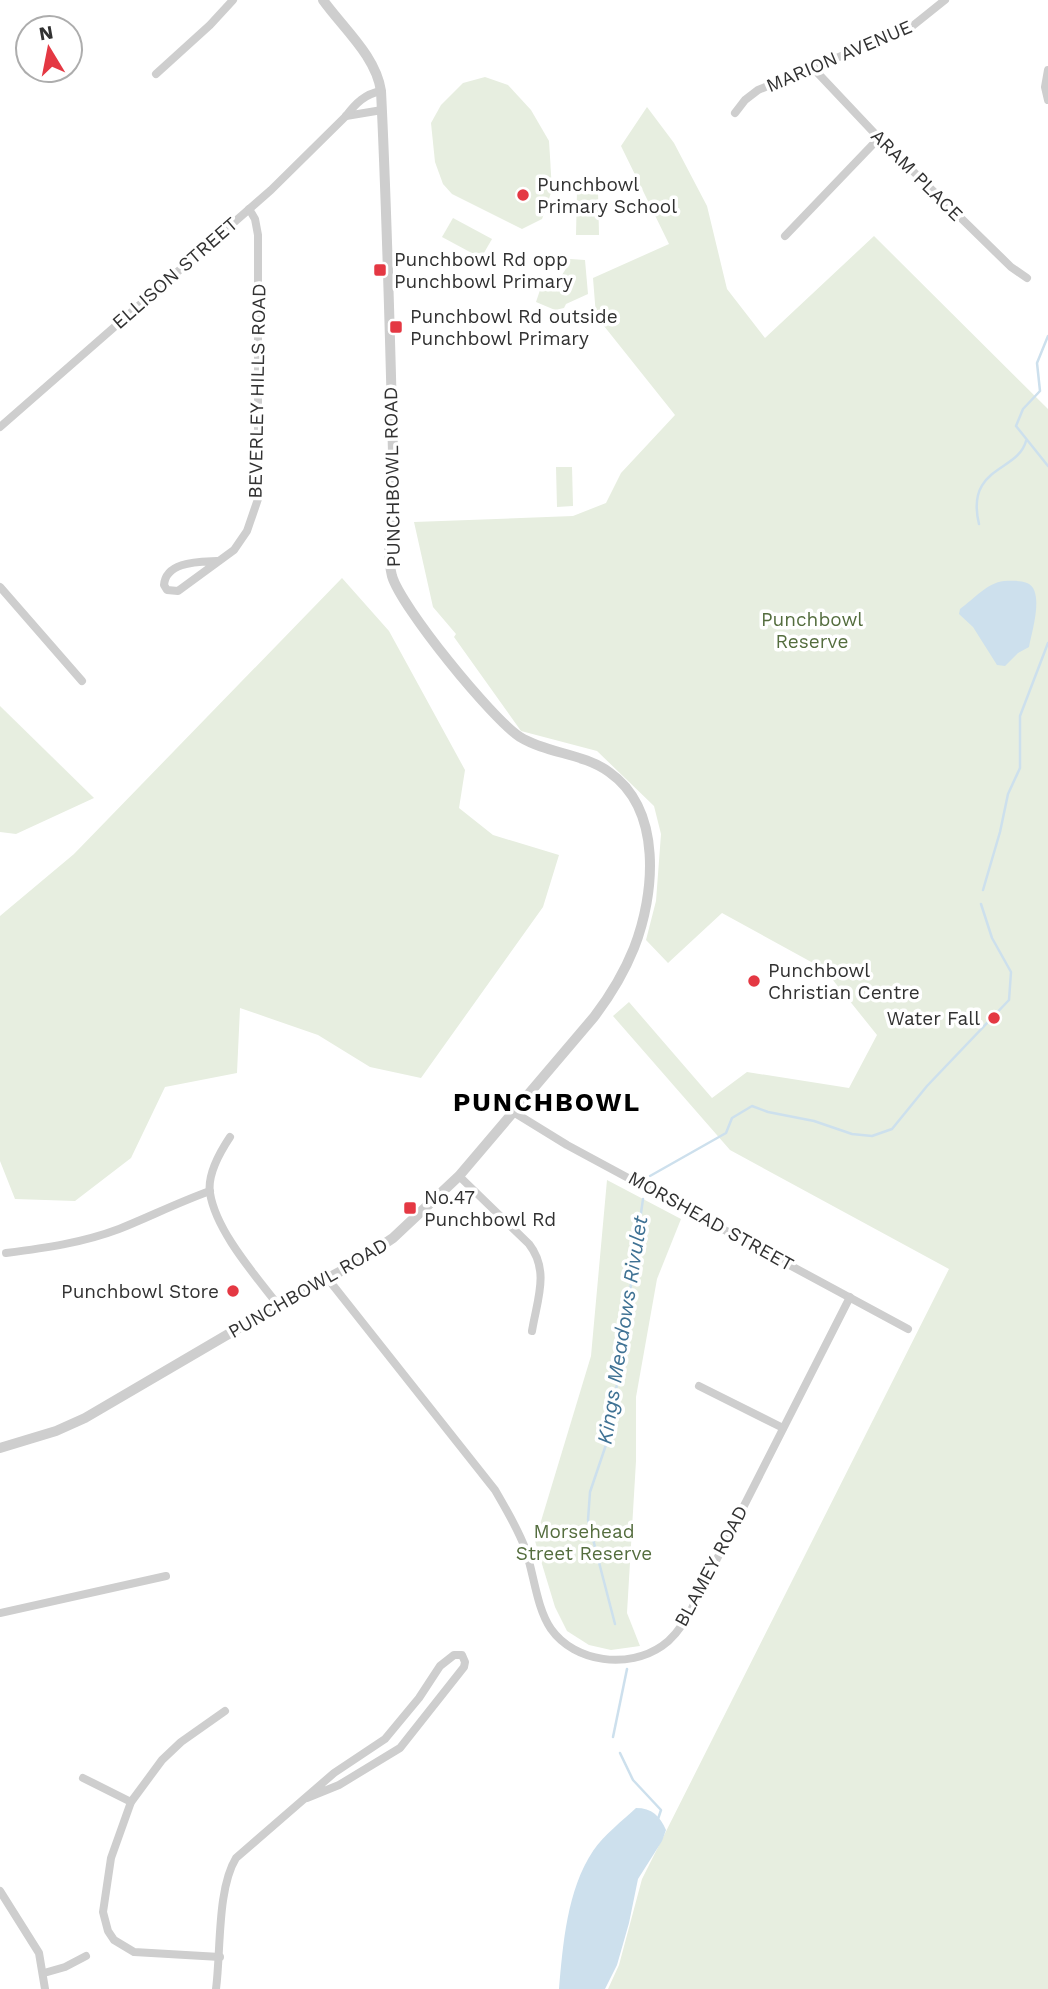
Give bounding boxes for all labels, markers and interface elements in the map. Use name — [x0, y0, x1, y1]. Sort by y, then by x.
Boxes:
north arrow — [14, 14, 84, 84]
street label: MARION AVENUE — [763, 15, 915, 97]
text: N — [37, 20, 55, 45]
street label: ARAM PLACE — [866, 124, 968, 226]
place label: Punchbowl Primary School — [537, 173, 677, 218]
marker: Punchbowl Primary School — [515, 187, 531, 203]
street label: ELLISON STREET — [108, 212, 242, 334]
place label: Punchbowl Rd opp Punchbowl Primary — [394, 248, 573, 293]
marker: Punchbowl Rd opp Punchbowl Primary — [372, 262, 388, 278]
street label: BEVERLEY HILLS ROAD — [244, 283, 270, 499]
place label: Punchbowl Rd outside Punchbowl Primary — [410, 305, 618, 350]
marker: Punchbowl Rd outside Punchbowl Primary — [388, 319, 404, 335]
street label: PUNCHBOWL ROAD — [379, 387, 405, 567]
park label: Punchbowl Reserve — [761, 608, 863, 653]
place label: Punchbowl Christian Centre — [768, 959, 920, 1004]
marker: Punchbowl Christian Centre — [746, 973, 762, 989]
place label: Water Fall — [886, 1007, 980, 1030]
marker: Water Fall — [986, 1010, 1002, 1026]
district label: PUNCHBOWL — [453, 1087, 641, 1117]
street label: MORSHEAD STREET — [624, 1166, 798, 1276]
place label: No.47 Punchbowl Rd — [424, 1186, 556, 1231]
marker: No.47 Punchbowl Rd — [402, 1200, 418, 1216]
water label: Kings Meadows Rivulet — [592, 1213, 653, 1446]
street label: PUNCHBOWL ROAD — [224, 1233, 392, 1343]
place label: Punchbowl Store — [61, 1280, 219, 1303]
marker: Punchbowl Store — [225, 1283, 241, 1299]
street label: BLAMEY ROAD — [669, 1502, 753, 1630]
park label: Morsehead Street Reserve — [516, 1520, 652, 1565]

